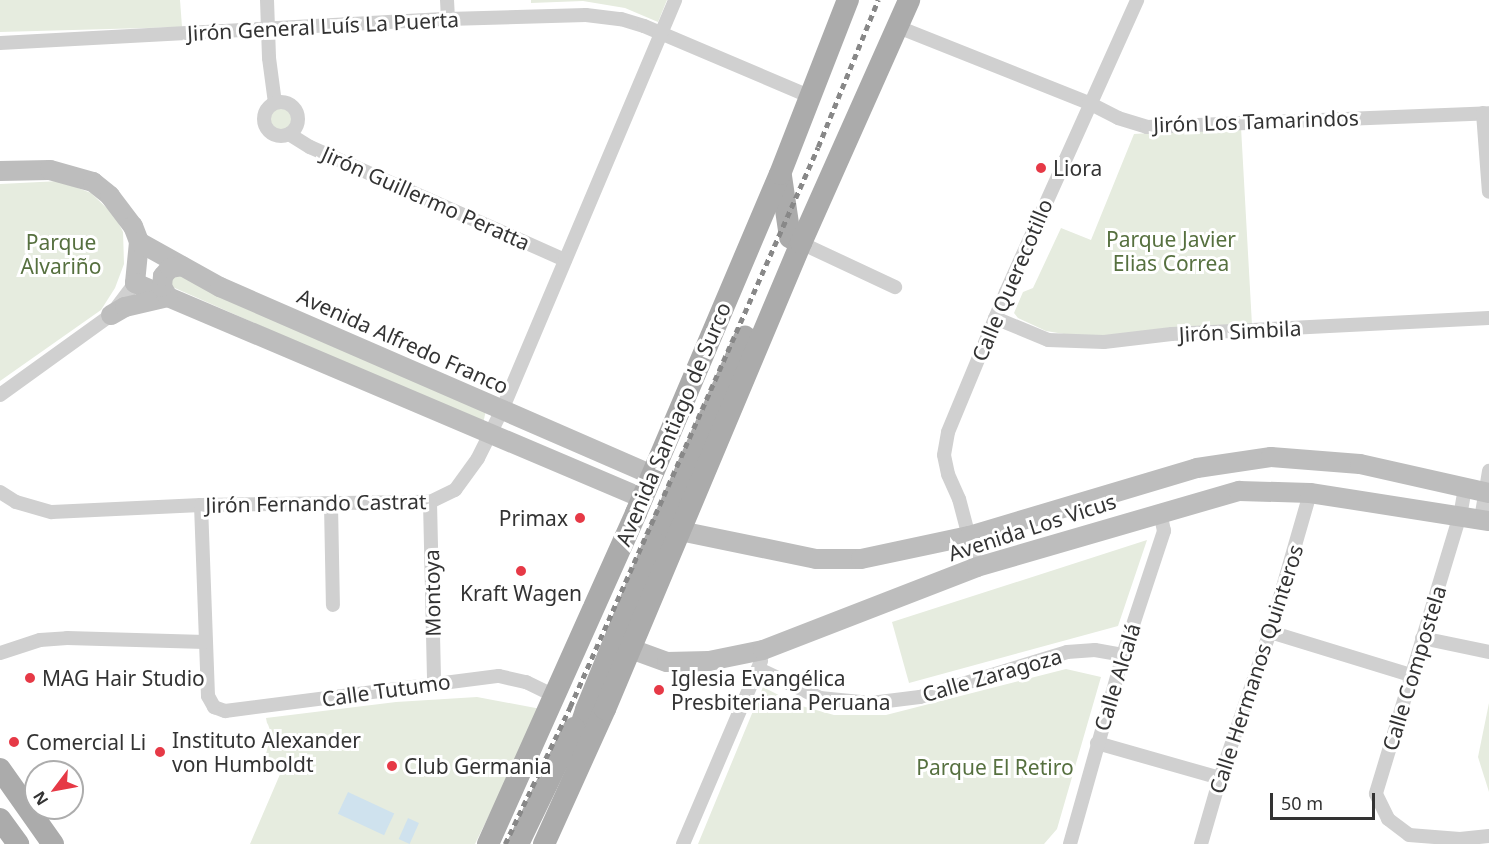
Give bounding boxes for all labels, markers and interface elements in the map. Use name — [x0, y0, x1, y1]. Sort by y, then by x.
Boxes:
street label: Jirón General Luís La Puerta — [186, 6, 460, 46]
street label: Jirón Los Tamarindos — [1153, 105, 1359, 137]
street label: Jirón Guillermo Peratta — [318, 141, 534, 255]
place label: Liora — [1053, 155, 1102, 181]
marker: Liora — [1034, 161, 1048, 175]
street label: Calle Querecotillo — [966, 195, 1058, 365]
park label: Parque Javier Elias Correa — [1106, 226, 1236, 276]
park label: Parque Alvariño — [20, 229, 102, 279]
street label: Avenida Alfredo Franco — [294, 283, 512, 399]
street label: Avenida Santiago de Surco — [610, 298, 736, 550]
street label: Jirón Simbila — [1178, 315, 1302, 347]
street label: Jirón Fernando Castrat — [205, 488, 427, 518]
street label: Avenida Los Vicus — [945, 488, 1119, 566]
place label: Primax — [499, 505, 568, 531]
marker: Primax — [573, 511, 587, 525]
street label: Calle Hermanos Quinteros — [1204, 541, 1308, 797]
street label: Montoya — [419, 549, 445, 637]
marker: Kraft Wagen — [514, 564, 528, 578]
place label: Kraft Wagen — [460, 580, 582, 606]
street label: Calle Compostela — [1377, 583, 1451, 753]
street label: Calle Alcalá — [1089, 620, 1145, 734]
street label: Calle Zaragoza — [919, 643, 1065, 707]
place label: MAG Hair Studio — [42, 665, 205, 691]
place label: Iglesia Evangélica Presbiteriana Peruana — [671, 665, 890, 715]
street label: Calle Tutumo — [320, 668, 452, 712]
marker: MAG Hair Studio — [23, 671, 37, 685]
marker: Iglesia Evangélica Presbiteriana Peruana — [652, 683, 666, 697]
place label: Instituto Alexander von Humboldt — [172, 727, 361, 777]
place label: Comercial Li — [26, 729, 146, 755]
marker: Comercial Li — [7, 735, 21, 749]
marker: Instituto Alexander von Humboldt — [153, 745, 167, 759]
place label: Club Germania — [404, 753, 551, 779]
park label: Parque El Retiro — [916, 754, 1074, 780]
marker: Club Germania — [385, 759, 399, 773]
north arrow — [24, 760, 84, 820]
scale bar — [1273, 781, 1378, 819]
text: N — [28, 787, 53, 810]
text: 50 m — [1281, 791, 1323, 815]

